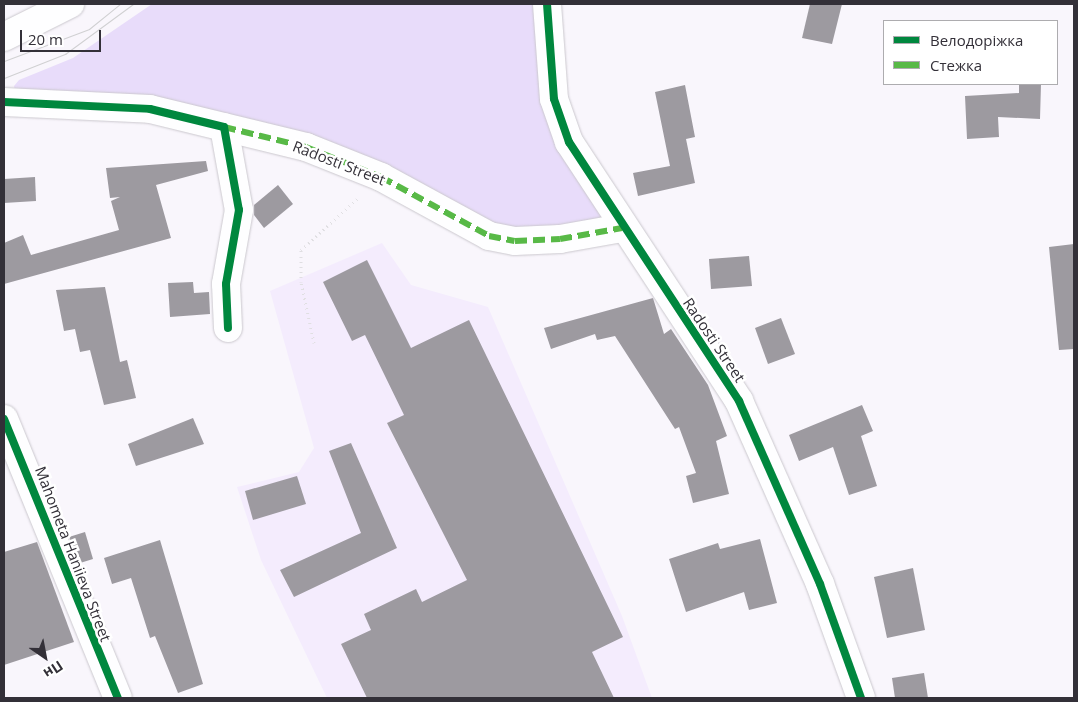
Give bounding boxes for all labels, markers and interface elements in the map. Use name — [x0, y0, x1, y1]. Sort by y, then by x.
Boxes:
scale bar — [22, 20, 104, 52]
legend — [883, 20, 1058, 85]
text: 20 m — [28, 29, 63, 49]
text: Велодоріжка — [930, 30, 1023, 50]
text: Стежка — [930, 55, 982, 75]
street label: Radosti Street — [290, 137, 388, 189]
street label: Radosti Street — [679, 294, 749, 386]
street label: Mahometa Haniieva Street — [31, 464, 115, 644]
north arrow — [20, 632, 70, 682]
text: Пн — [40, 657, 67, 683]

